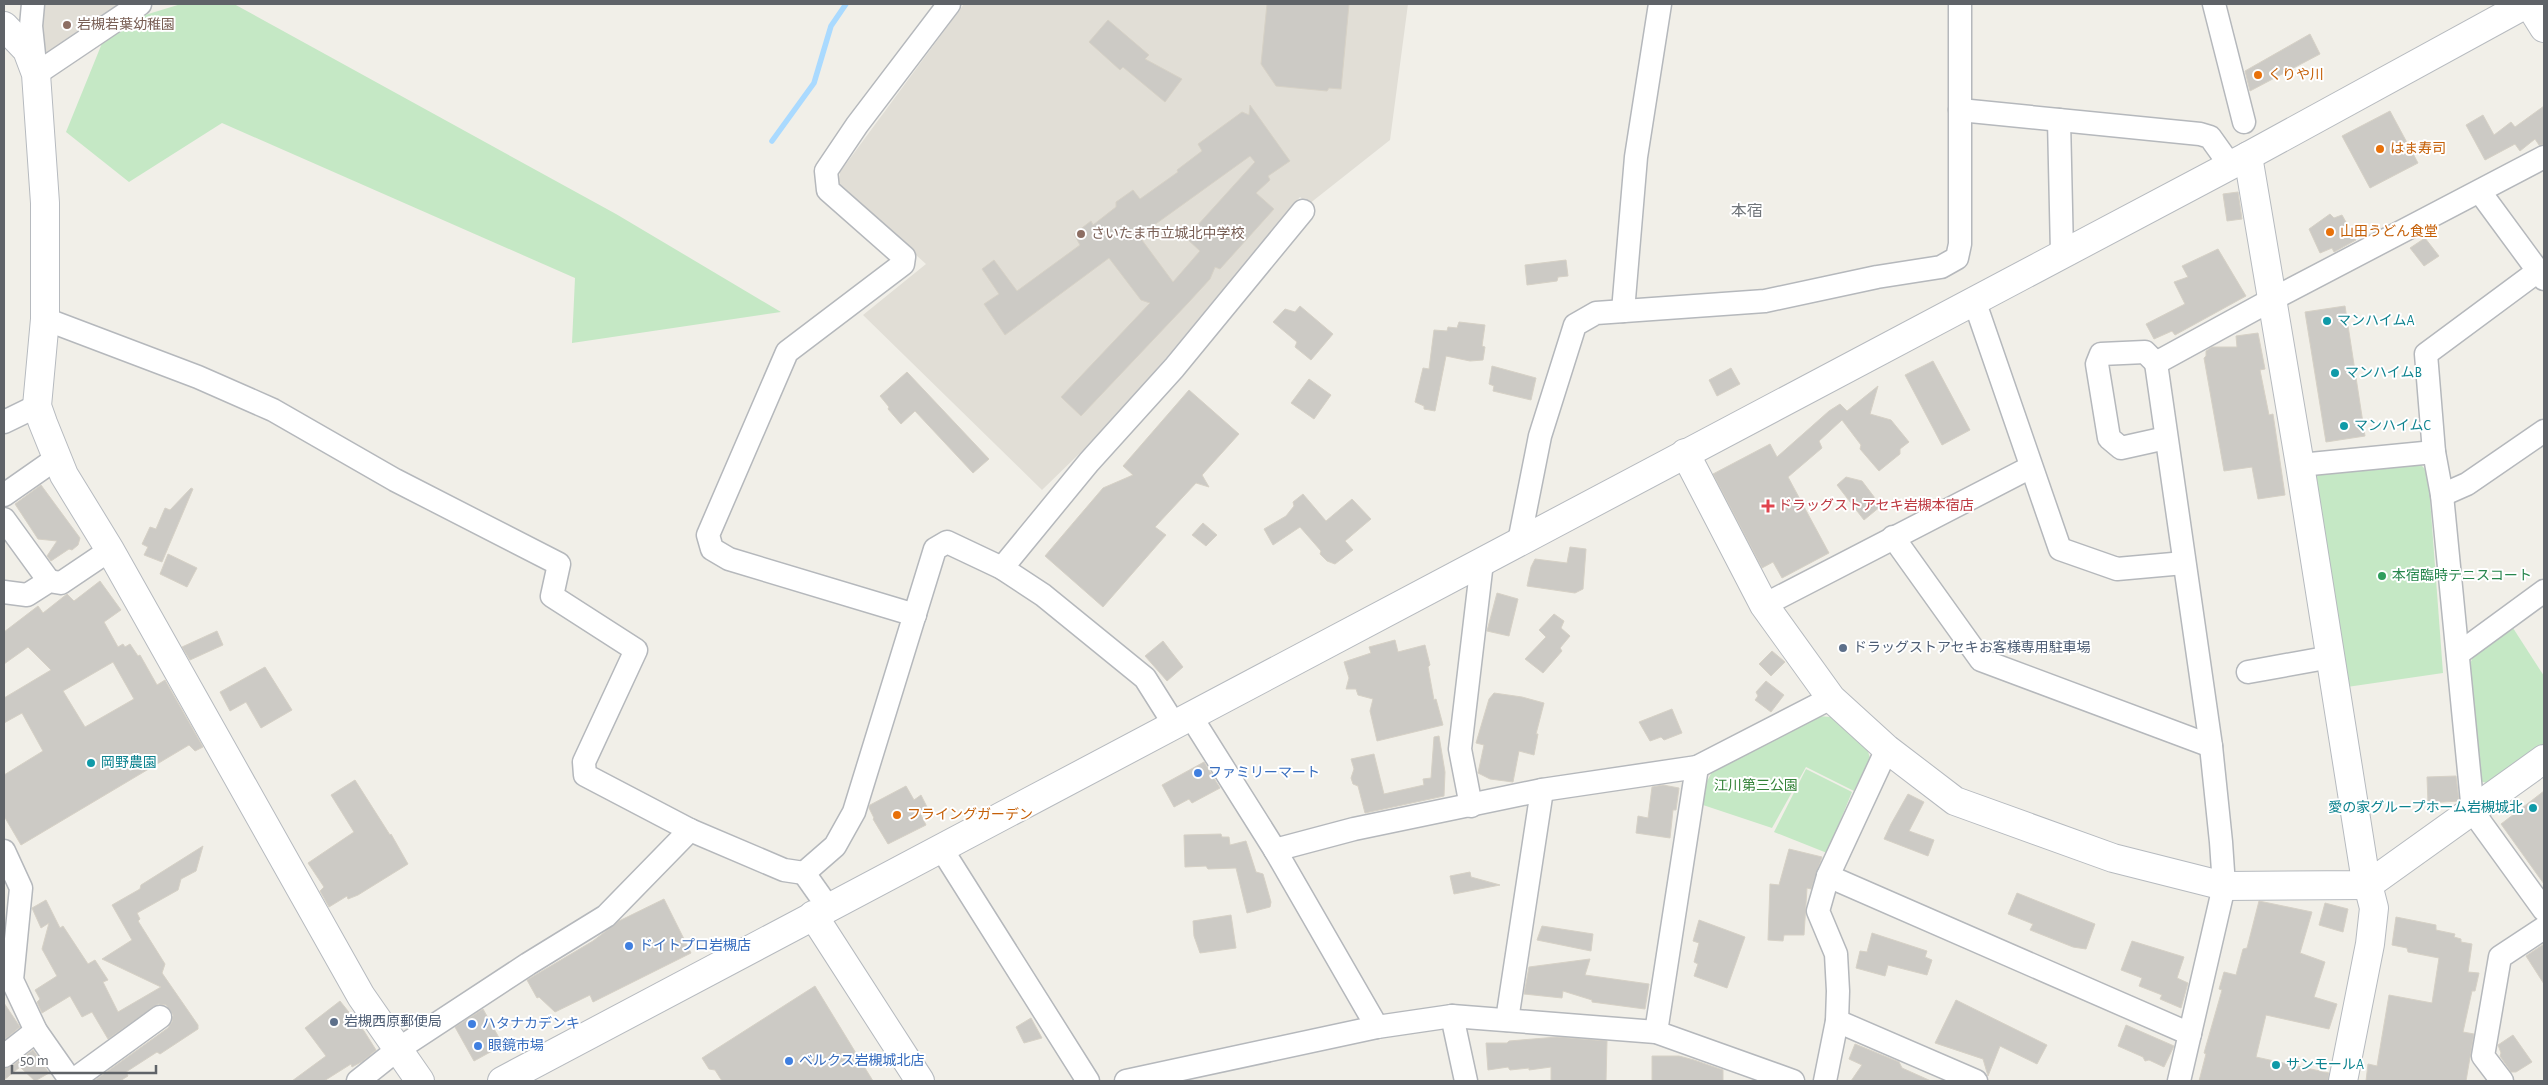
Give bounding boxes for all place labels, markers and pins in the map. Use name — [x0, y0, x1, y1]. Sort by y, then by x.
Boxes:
place label: 岩槻若葉幼稚園 — [77, 17, 175, 32]
marker: 岩槻若葉幼稚園 — [61, 19, 73, 31]
place label: くりや川 — [2268, 67, 2324, 82]
marker: くりや川 — [2252, 69, 2264, 81]
place label: はま寿司 — [2390, 141, 2446, 156]
marker: はま寿司 — [2374, 143, 2386, 155]
place label: 山田うどん食堂 — [2340, 224, 2438, 239]
place label: さいたま市立城北中学校 — [1091, 225, 1245, 241]
marker: 山田うどん食堂 — [2324, 226, 2336, 238]
marker: さいたま市立城北中学校 — [1075, 228, 1087, 240]
place label: マンハイムA — [2337, 314, 2415, 328]
marker: マンハイムA — [2321, 315, 2333, 327]
place label: マンハイムB — [2345, 366, 2422, 380]
marker: マンハイムB — [2329, 367, 2341, 379]
place label: マンハイムC — [2354, 419, 2431, 433]
marker: マンハイムC — [2338, 420, 2350, 432]
place label: ドラッグストアセキ岩槻本宿店 — [1778, 498, 1974, 513]
marker: ドラッグストアセキ岩槻本宿店 — [1762, 500, 1774, 512]
place label: 本宿臨時テニスコート — [2392, 568, 2532, 583]
marker: 本宿臨時テニスコート — [2376, 570, 2388, 582]
place label: ドラッグストアセキお客様専用駐車場 — [1853, 640, 2091, 655]
marker: ドラッグストアセキお客様専用駐車場 — [1837, 642, 1849, 654]
place label: 岡野農園 — [101, 755, 157, 770]
marker: 岡野農園 — [85, 757, 97, 769]
place label: ファミリーマート — [1208, 766, 1320, 780]
marker: ファミリーマート — [1192, 767, 1204, 779]
place label: 愛の家グループホーム岩槻城北 — [2328, 799, 2523, 815]
marker: 愛の家グループホーム岩槻城北 — [2527, 802, 2539, 814]
place label: フライングガーデン — [907, 807, 1033, 822]
marker: フライングガーデン — [891, 809, 903, 821]
place label: ドイトプロ岩槻店 — [639, 938, 751, 953]
marker: ドイトプロ岩槻店 — [623, 940, 635, 952]
place label: 岩槻西原郵便局 — [344, 1014, 442, 1029]
marker: 岩槻西原郵便局 — [328, 1016, 340, 1028]
place label: ハタナカデンキ — [482, 1016, 580, 1031]
marker: ハタナカデンキ — [466, 1018, 478, 1030]
place label: 眼鏡市場 — [488, 1038, 544, 1053]
marker: 眼鏡市場 — [472, 1040, 484, 1052]
place label: ベルクス岩槻城北店 — [799, 1052, 925, 1068]
marker: ベルクス岩槻城北店 — [783, 1055, 795, 1067]
place label: サンモールA — [2286, 1058, 2364, 1072]
marker: サンモールA — [2270, 1059, 2282, 1071]

